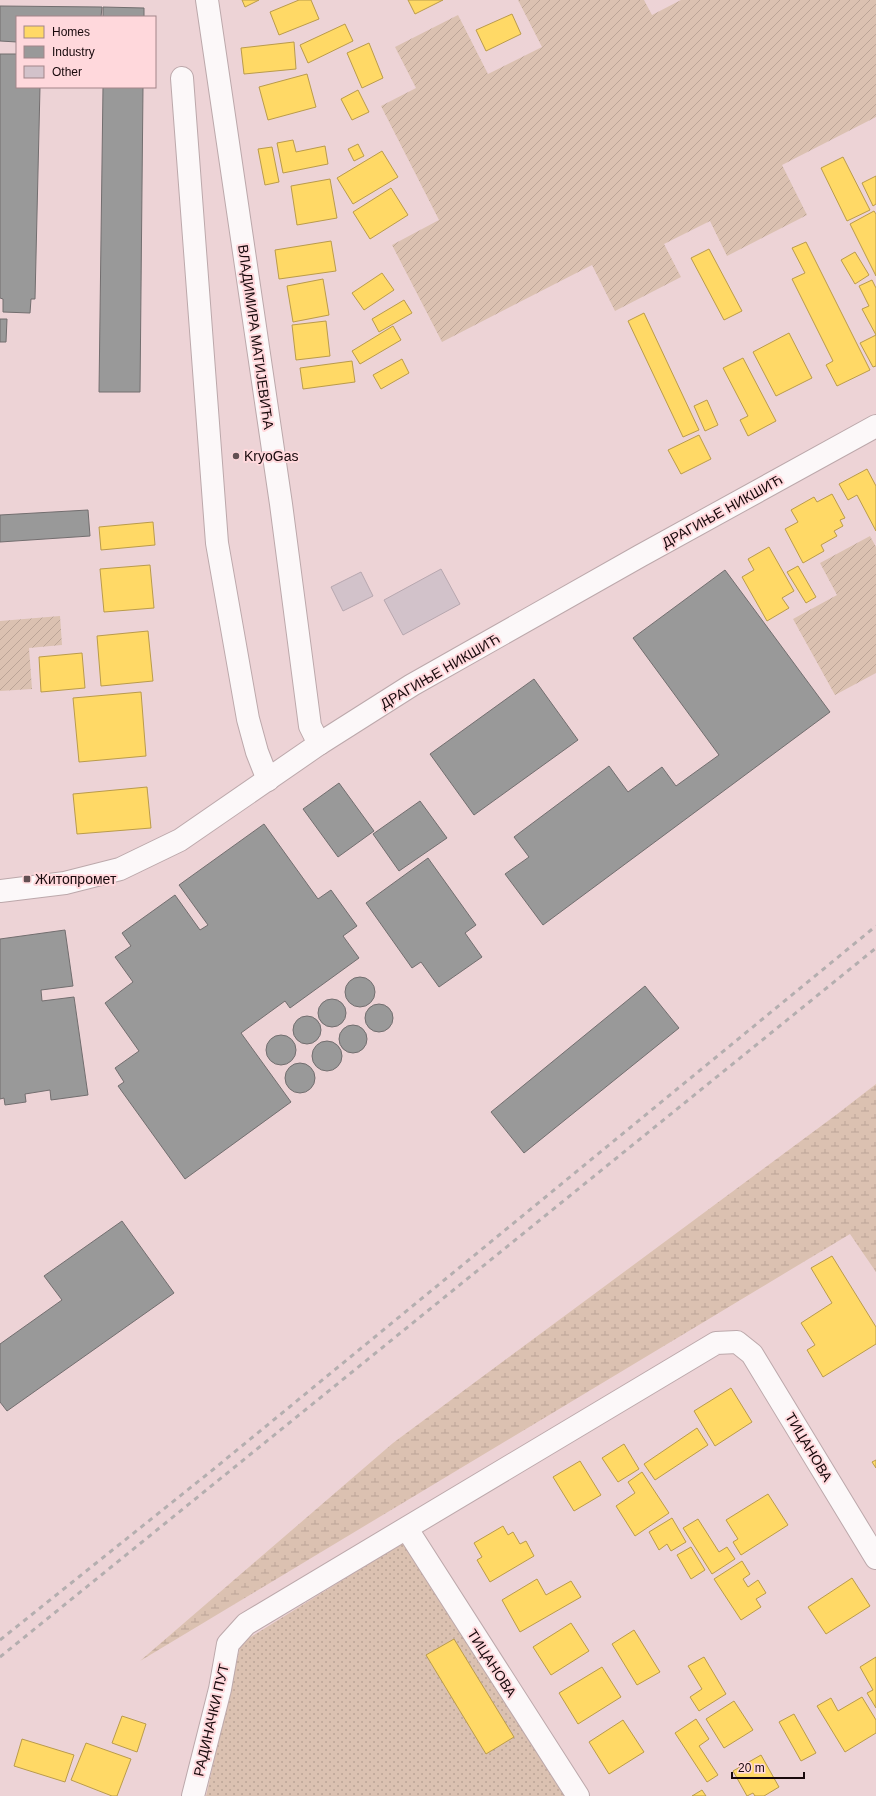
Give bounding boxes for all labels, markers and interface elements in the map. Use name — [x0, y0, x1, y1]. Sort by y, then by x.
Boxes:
legend — [16, 16, 156, 88]
text: Homes — [52, 25, 90, 39]
text: Industry — [52, 45, 95, 59]
text: Other — [52, 65, 82, 79]
street label: ВЛАДИМИРА МАТИЈЕВИЋА — [235, 243, 277, 431]
place label: KryoGas — [244, 448, 298, 464]
marker: KryoGas — [231, 451, 241, 461]
street label: ДРАГИЊЕ НИКШИЋ — [659, 471, 785, 551]
street label: ДРАГИЊЕ НИКШИЋ — [377, 630, 503, 712]
place label: Житопромет — [35, 871, 117, 887]
marker: Житопромет — [22, 874, 32, 884]
street label: ТИЦАНОВА — [782, 1410, 836, 1485]
street label: ТИЦАНОВА — [464, 1626, 520, 1700]
street label: РАДИНАЧКИ ПУТ — [190, 1662, 232, 1778]
scale bar — [732, 1754, 804, 1780]
text: 20 m — [738, 1761, 765, 1775]

